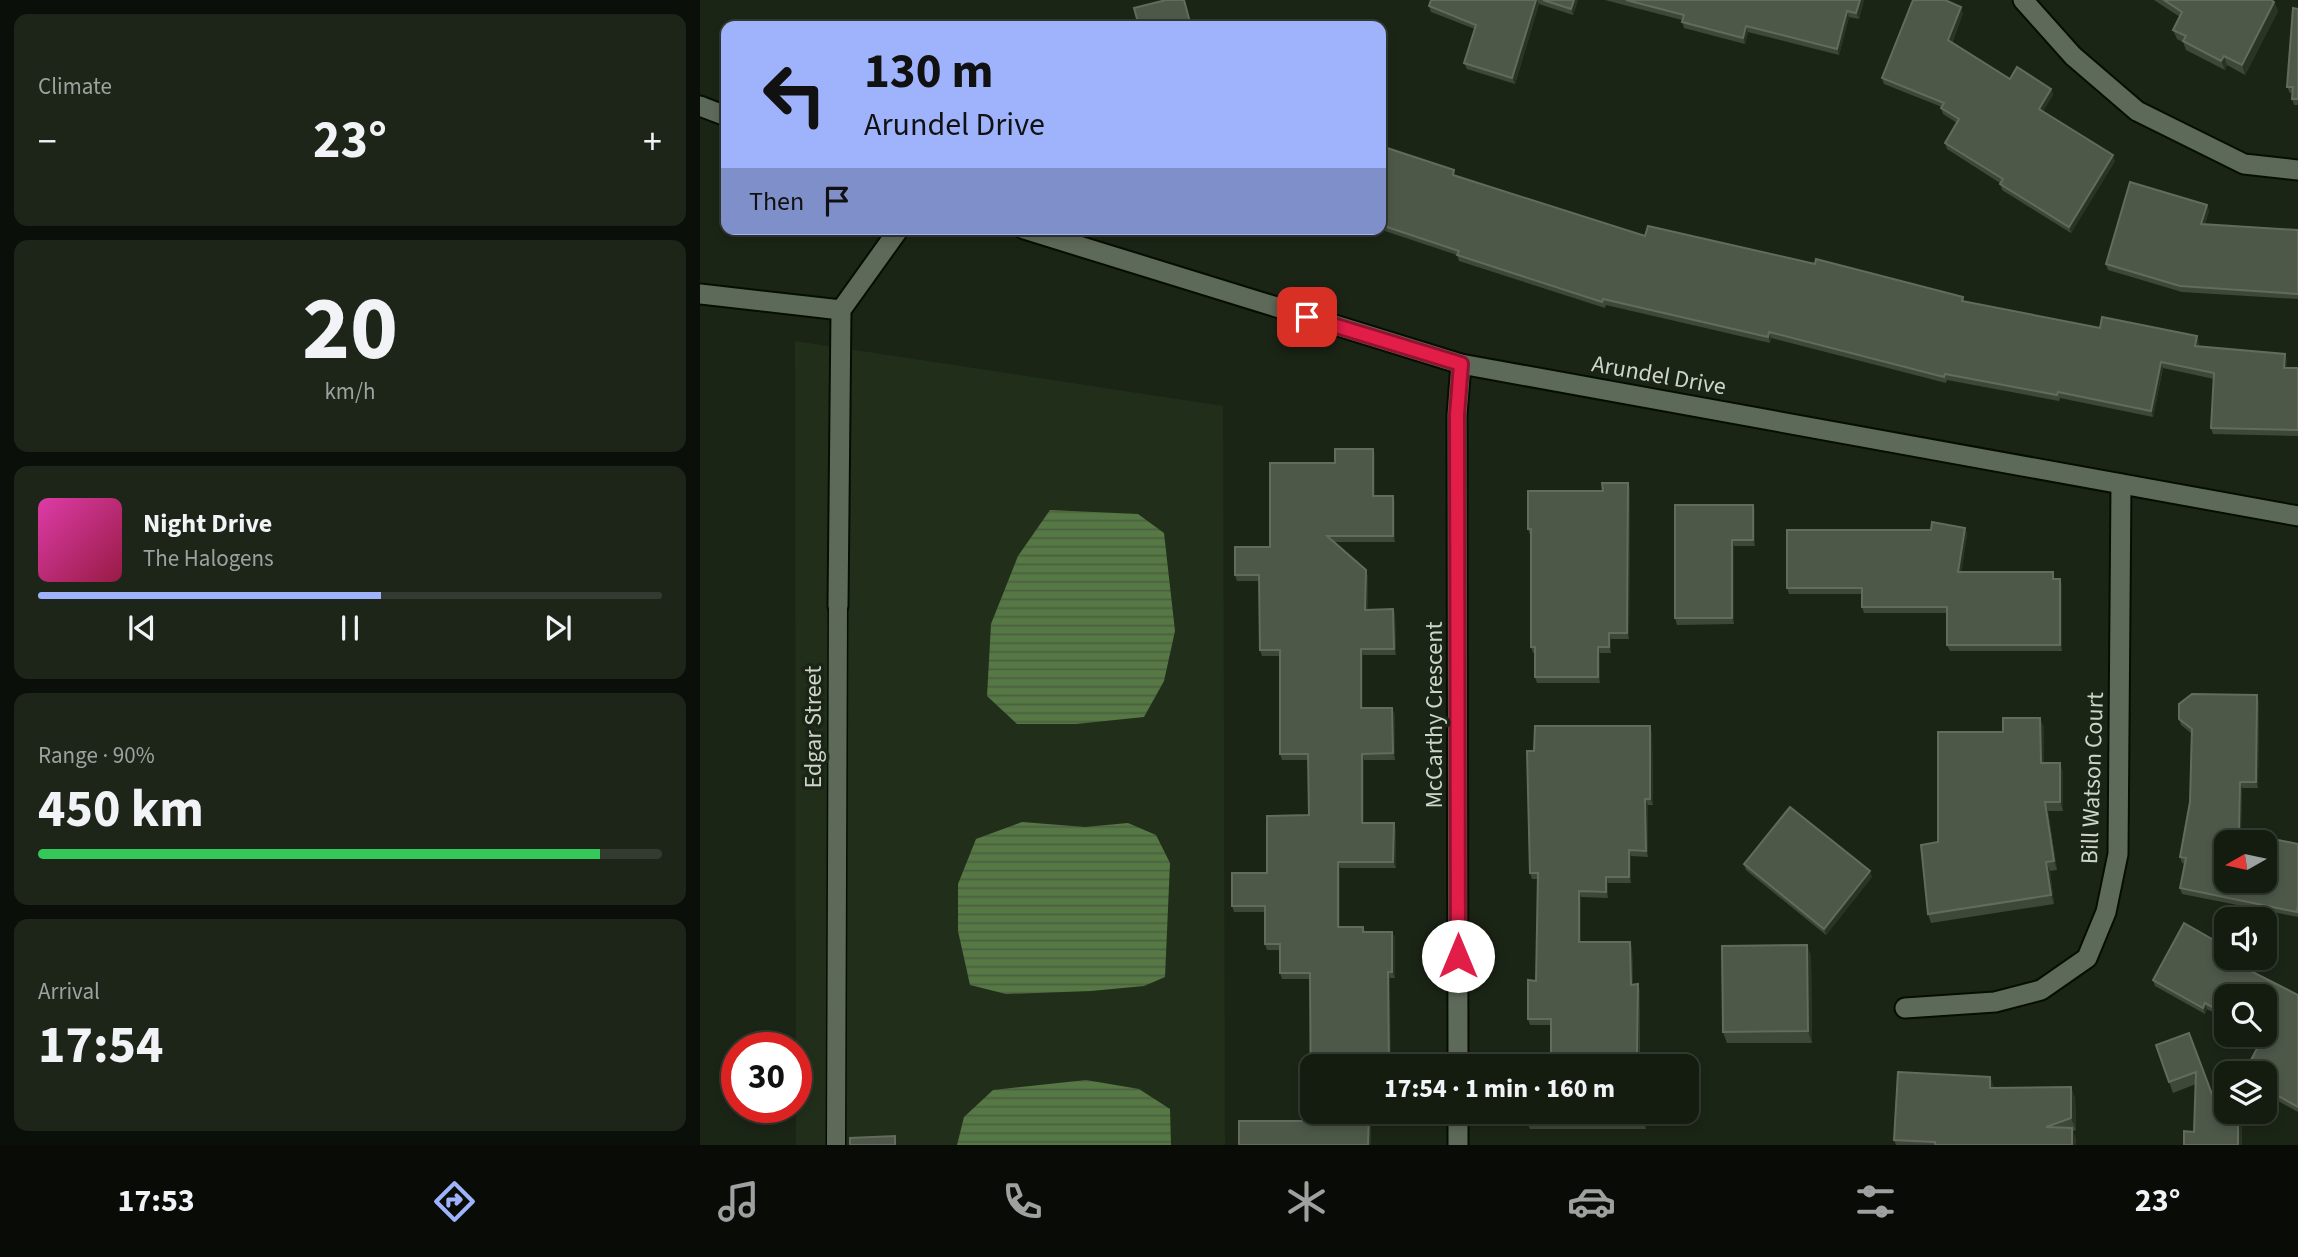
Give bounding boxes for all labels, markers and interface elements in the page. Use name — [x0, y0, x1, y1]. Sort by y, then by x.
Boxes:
text: 130 m — [864, 37, 993, 107]
icon: left — [749, 49, 840, 140]
text: Climate — [38, 70, 112, 103]
text: Arundel Drive — [864, 102, 1045, 148]
text: 23° — [313, 104, 387, 178]
text: − — [38, 115, 57, 169]
text: + — [643, 115, 662, 169]
icon: arrive — [818, 182, 856, 220]
text: Then — [749, 183, 804, 220]
text: 20 — [302, 265, 398, 394]
pin — [1277, 287, 1337, 347]
icon: arrive — [1288, 298, 1326, 336]
street label: Arundel Drive — [1589, 346, 1729, 405]
text: km/h — [324, 375, 376, 408]
text: Night Drive — [143, 505, 272, 542]
text: The Halogens — [143, 542, 274, 575]
icon: previous — [123, 609, 161, 647]
icon: pause — [331, 609, 369, 647]
icon: next — [539, 609, 577, 647]
street label: McCarthy Crescent — [1417, 621, 1452, 809]
street label: Edgar Street — [796, 666, 831, 788]
street label: Bill Watson Court — [2072, 691, 2113, 865]
text: Range · 90% — [38, 739, 155, 772]
text: 450 km — [38, 773, 204, 847]
north arrow — [2214, 830, 2277, 892]
map controls — [2214, 830, 2277, 1124]
button: sound — [2214, 907, 2277, 970]
position arrow — [1421, 919, 1495, 993]
text: Arrival — [38, 975, 100, 1008]
button: search — [2214, 984, 2277, 1047]
text: 17:54 — [38, 1009, 163, 1083]
speed limit sign: 30 — [721, 1032, 812, 1123]
button: layers — [2214, 1061, 2277, 1124]
text: 17:54 · 1 min · 160 m — [1384, 1070, 1615, 1107]
icon: directions — [430, 1177, 479, 1226]
icon: music — [714, 1177, 763, 1226]
icon: phone — [998, 1177, 1047, 1226]
icon: climate — [1282, 1177, 1331, 1226]
icon: car — [1567, 1177, 1616, 1226]
icon: filters — [1851, 1177, 1900, 1226]
text: 17:53 — [118, 1178, 195, 1224]
text: 23° — [2135, 1178, 2180, 1224]

